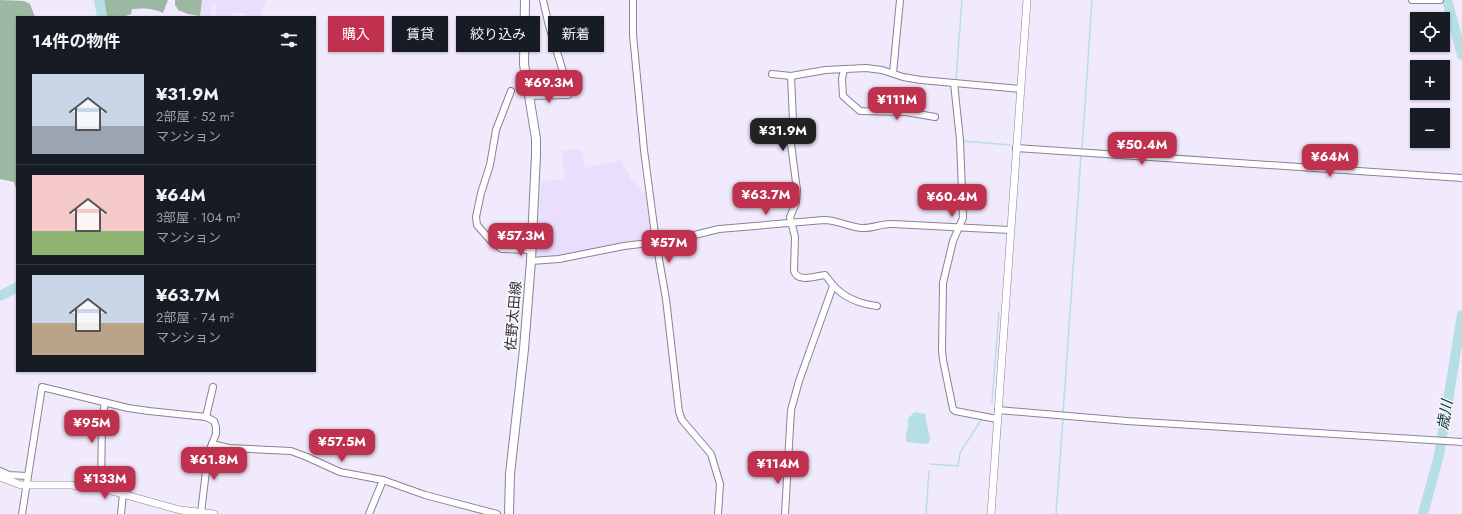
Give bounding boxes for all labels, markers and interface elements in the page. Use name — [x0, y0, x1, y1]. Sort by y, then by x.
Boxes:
map controls — [1410, 12, 1450, 148]
button: locate — [1410, 12, 1450, 52]
chip: 購入 — [328, 16, 384, 52]
chip: 賃貸 — [392, 16, 448, 52]
chip: 絞り込み — [456, 16, 540, 52]
chip: 新着 — [548, 16, 604, 52]
text: 14件の物件 — [32, 29, 121, 53]
icon: filters — [278, 29, 300, 51]
button: + — [1410, 60, 1450, 100]
pin: ¥69.3M — [516, 70, 582, 104]
text: ¥69.3M — [524, 73, 574, 92]
text: ¥31.9M — [156, 82, 219, 106]
pin: ¥111M — [869, 87, 925, 121]
icon: home — [64, 90, 112, 138]
text: ¥111M — [877, 90, 917, 109]
text: 2部屋 · 52 m² — [156, 107, 234, 126]
button: − — [1410, 108, 1450, 148]
pin: ¥31.9M — [750, 118, 816, 152]
text: ¥31.9M — [759, 121, 807, 140]
text: マンション — [156, 127, 221, 146]
pin: ¥50.4M — [1109, 132, 1175, 166]
text: ¥50.4M — [1117, 135, 1167, 154]
pin: ¥64M — [1306, 144, 1354, 178]
text: ¥64M — [1311, 147, 1349, 166]
pin: ¥63.7M — [733, 182, 799, 216]
text: ¥64M — [156, 183, 206, 207]
pin: ¥60.4M — [919, 184, 985, 218]
text: ¥63.7M — [742, 185, 790, 204]
text: ¥60.4M — [927, 187, 977, 206]
icon: home — [64, 191, 112, 239]
text: 3部屋 · 104 m² — [156, 208, 241, 227]
pin: ¥57.3M — [488, 223, 554, 257]
text: ¥57.3M — [497, 226, 545, 245]
text: マンション — [156, 228, 221, 247]
pin: ¥57M — [645, 230, 693, 264]
text: ¥57M — [651, 233, 687, 252]
street label: 佐野太田線 — [500, 280, 526, 352]
text: ¥63.7M — [156, 283, 220, 307]
icon: home — [64, 291, 112, 339]
text: 2部屋 · 74 m² — [156, 308, 234, 327]
text: マンション — [156, 328, 221, 347]
water label: 歳川 — [1432, 396, 1459, 432]
pin: ¥95M — [68, 410, 116, 444]
text: ¥95M — [73, 413, 111, 432]
pin: ¥57.5M — [309, 429, 375, 463]
text: ¥57.5M — [318, 432, 366, 451]
pin: ¥61.8M — [181, 447, 247, 481]
text: ¥61.8M — [190, 450, 238, 469]
pin: ¥114M — [750, 451, 806, 485]
text: ¥114M — [757, 454, 799, 473]
pin: ¥133M — [77, 466, 133, 500]
text: ¥133M — [83, 469, 127, 488]

